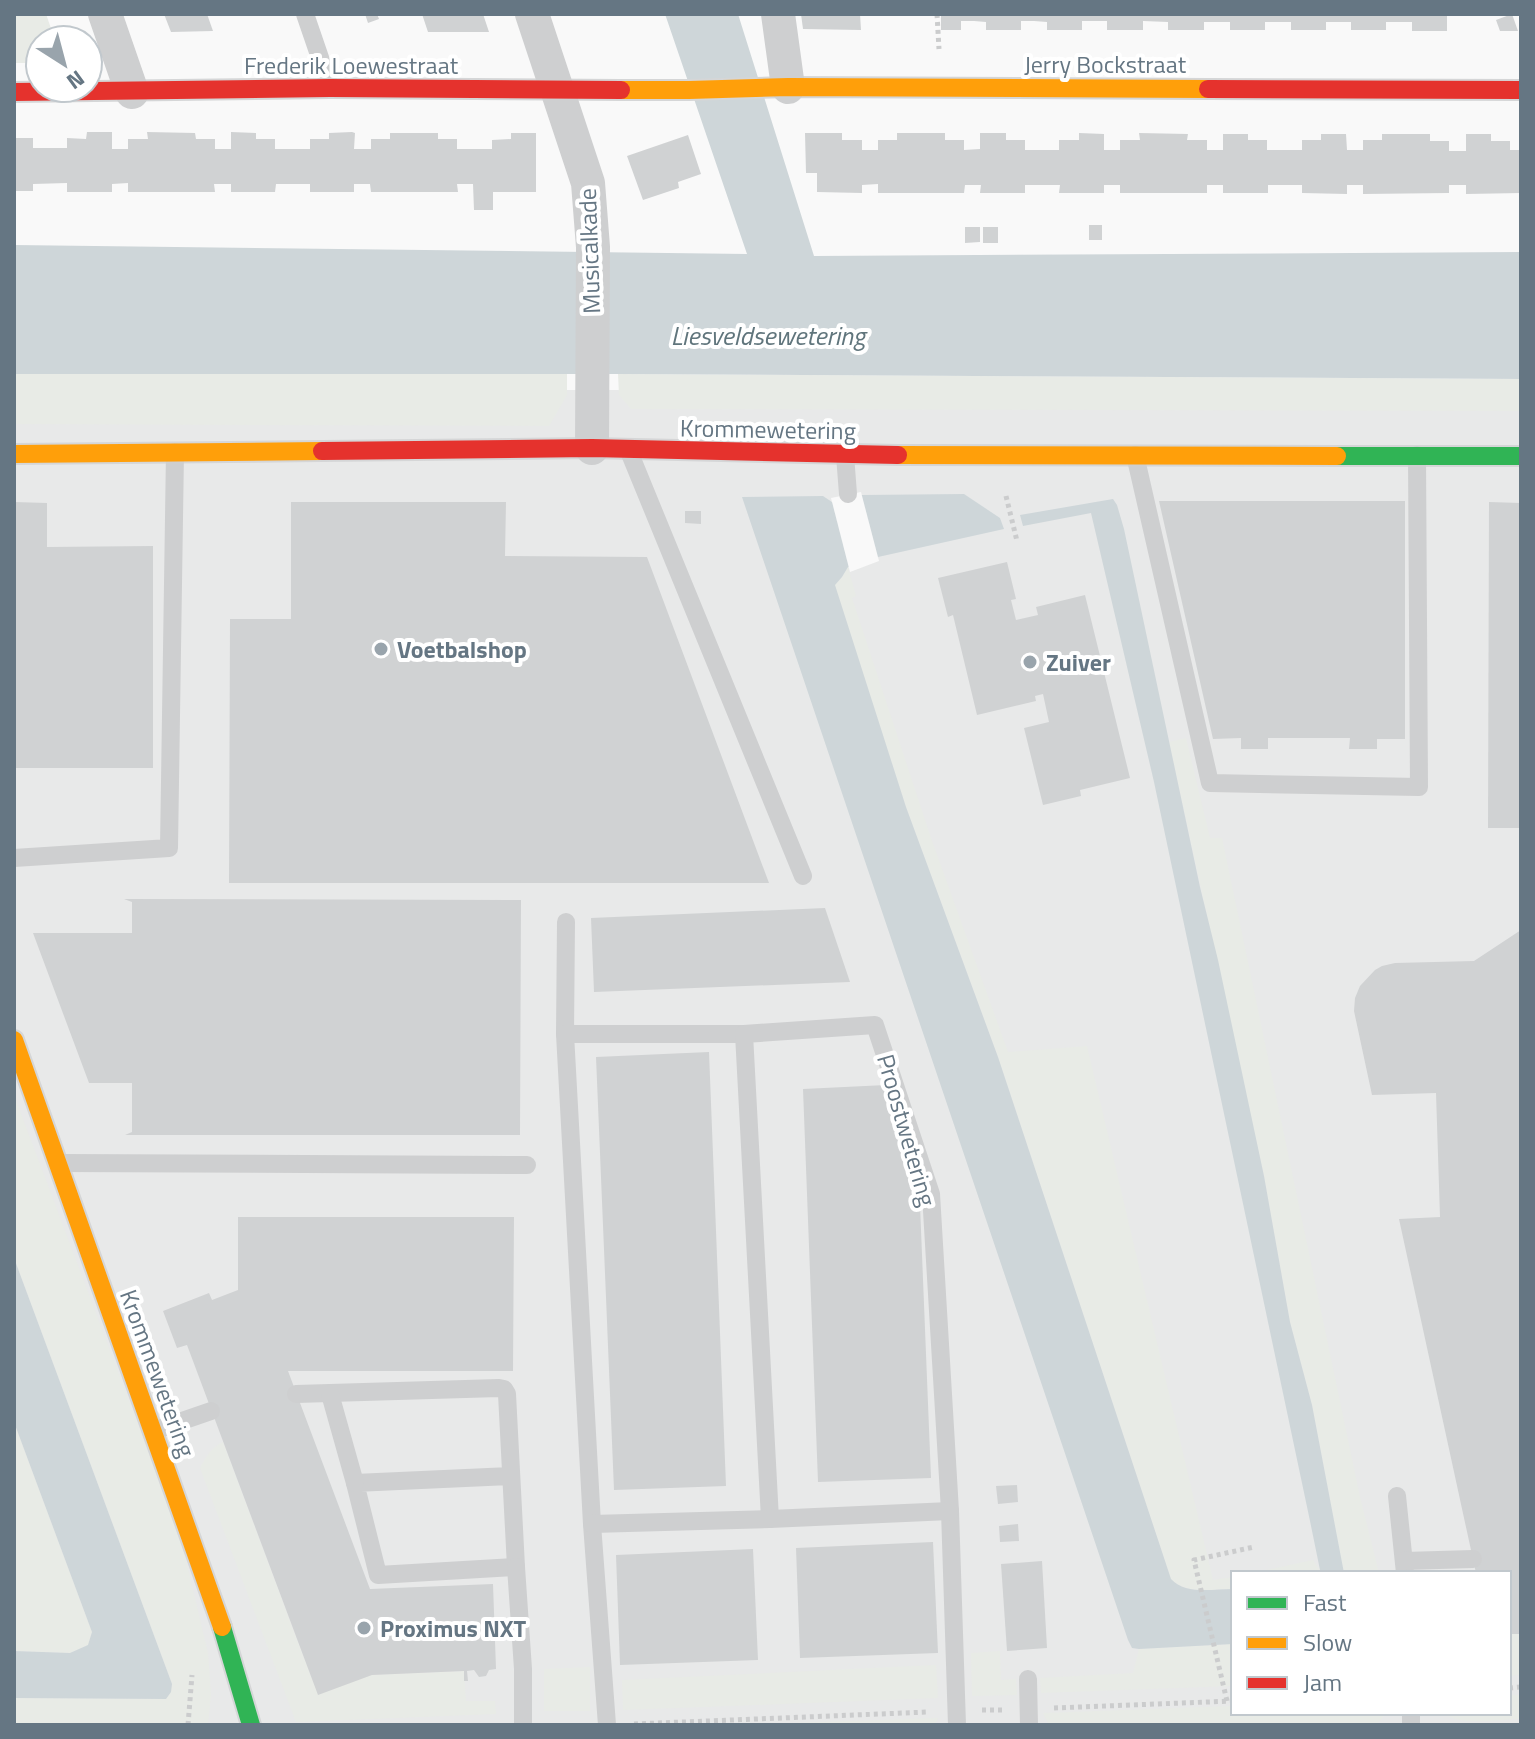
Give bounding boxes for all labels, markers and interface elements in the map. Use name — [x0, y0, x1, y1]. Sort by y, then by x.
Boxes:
north arrow — [24, 24, 104, 104]
street label: Jerry Bockstraat — [1024, 46, 1187, 82]
street label: Frederik Loewestraat — [244, 47, 459, 83]
text: N — [60, 62, 92, 98]
street label: Musicalkade — [569, 188, 609, 314]
water label: Liesveldsewetering — [671, 316, 868, 355]
street label: Krommewetering — [680, 409, 856, 449]
place label: Voetbalshop — [397, 631, 527, 667]
marker: Voetbalshop — [372, 640, 390, 658]
place label: Zuiver — [1046, 644, 1111, 680]
marker: Zuiver — [1021, 653, 1039, 671]
street label: Proostwetering — [868, 1050, 946, 1210]
street label: Krommewetering — [111, 1284, 205, 1462]
legend — [1231, 1571, 1511, 1715]
text: Fast — [1303, 1584, 1347, 1620]
place label: Proximus NXT — [380, 1610, 526, 1646]
marker: Proximus NXT — [355, 1619, 373, 1637]
text: Slow — [1303, 1624, 1352, 1660]
text: Jam — [1303, 1664, 1342, 1700]

